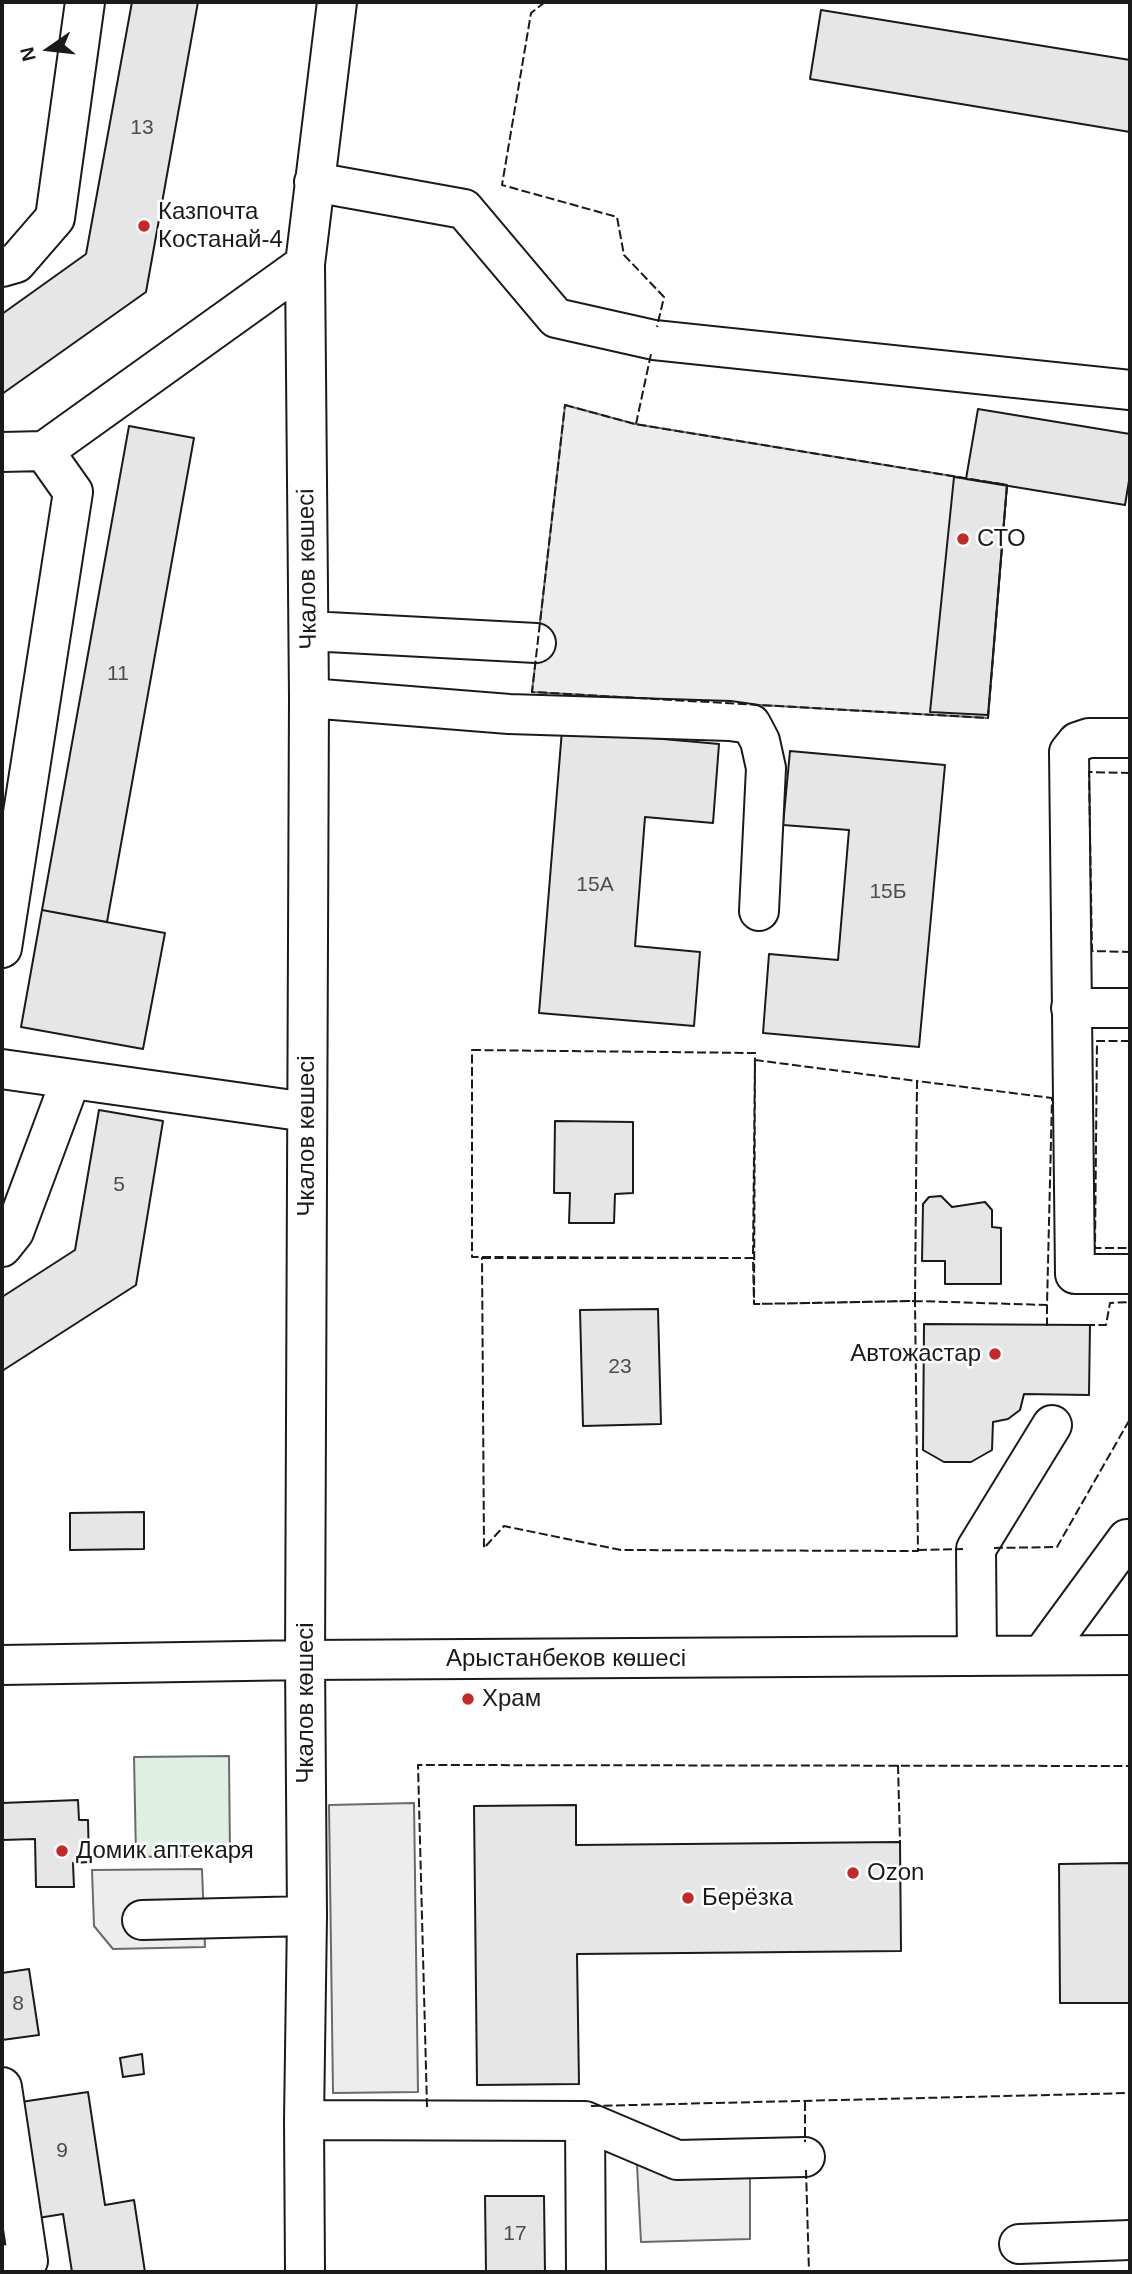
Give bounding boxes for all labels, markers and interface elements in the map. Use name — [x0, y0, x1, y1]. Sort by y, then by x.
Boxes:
north arrow — [14, 14, 84, 84]
text: N — [16, 45, 40, 63]
house number: 13 — [130, 115, 154, 141]
place label: Казпочта Костанай-4 — [158, 198, 283, 254]
marker: Казпочта Костанай-4 — [136, 218, 152, 234]
street label: Чкалов көшесі — [292, 488, 324, 650]
place label: СТО — [977, 525, 1026, 553]
marker: СТО — [955, 531, 971, 547]
house number: 11 — [107, 661, 129, 687]
house number: 15А — [576, 872, 614, 898]
house number: 15Б — [869, 879, 907, 905]
street label: Чкалов көшесі — [293, 1055, 321, 1217]
house number: 5 — [113, 1172, 125, 1198]
place label: Автожастар — [850, 1340, 981, 1368]
marker: Автожастар — [987, 1346, 1003, 1362]
house number: 23 — [608, 1354, 632, 1380]
street label: Чкалов көшесі — [292, 1622, 320, 1784]
street label: Арыстанбеков көшесі — [446, 1645, 686, 1673]
place label: Храм — [482, 1685, 541, 1713]
marker: Храм — [460, 1691, 476, 1707]
place label: Домик аптекаря — [76, 1837, 254, 1865]
marker: Домик аптекаря — [54, 1843, 70, 1859]
place label: Ozon — [867, 1859, 924, 1887]
marker: Ozon — [845, 1865, 861, 1881]
place label: Берёзка — [702, 1884, 793, 1912]
marker: Берёзка — [680, 1890, 696, 1906]
house number: 8 — [12, 1991, 24, 2017]
house number: 9 — [56, 2138, 68, 2164]
house number: 17 — [503, 2221, 527, 2247]

